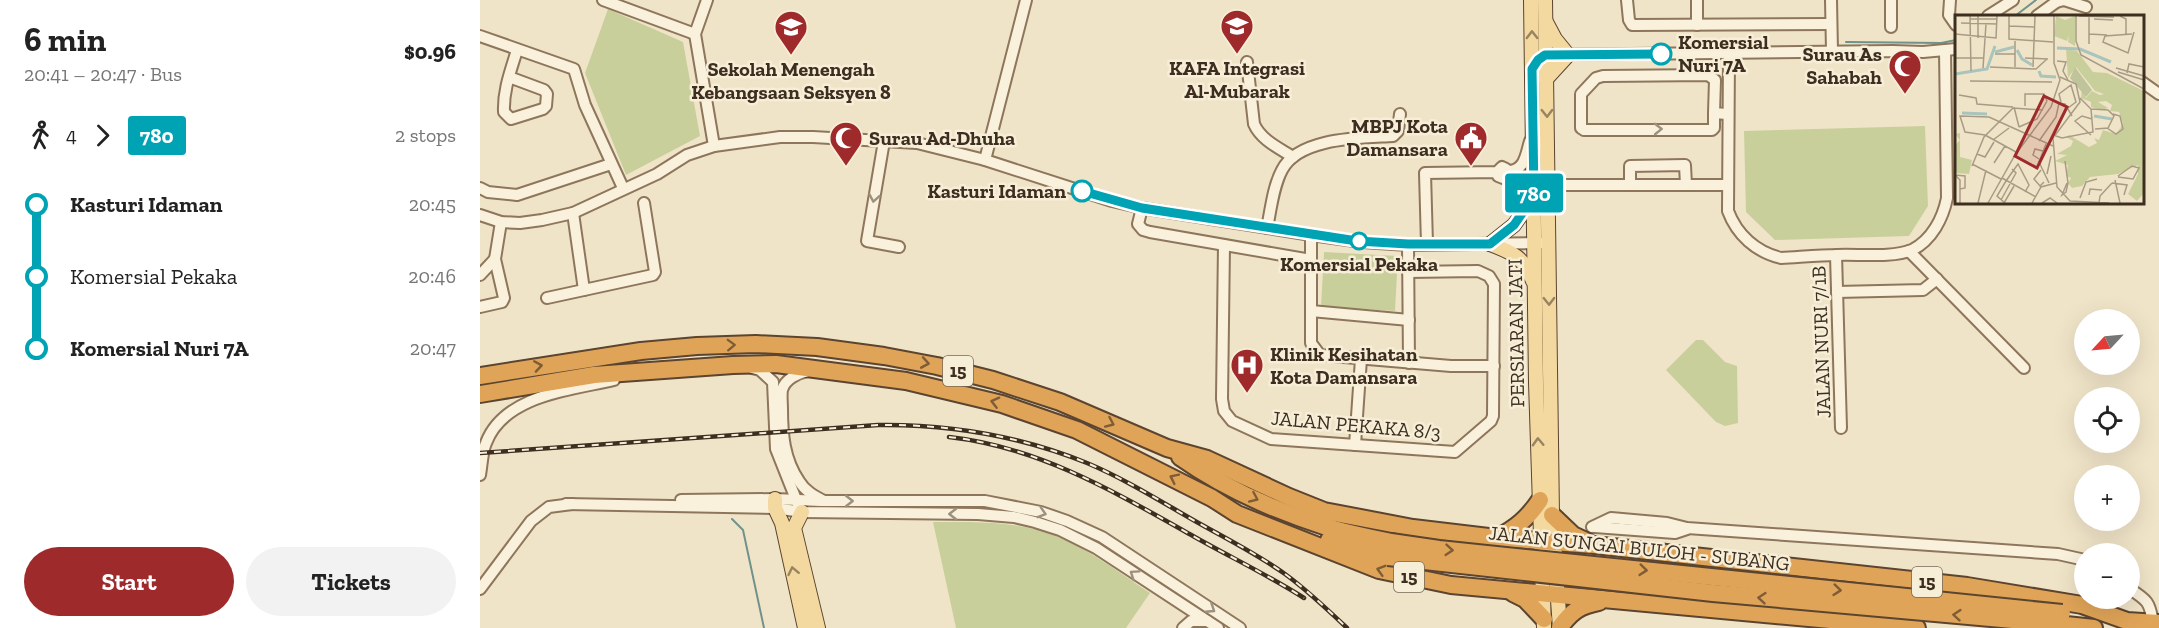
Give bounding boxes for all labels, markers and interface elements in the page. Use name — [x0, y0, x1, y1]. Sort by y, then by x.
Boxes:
school or university icon: KAFA Integrasi Al-Mubarak — [1219, 8, 1255, 55]
school or university icon: Sekolah Menengah Kebangsaan Seksyen 8 — [773, 9, 809, 56]
inset map — [1955, 15, 2144, 204]
text: 6 min — [24, 20, 106, 59]
one-way arrow — [1526, 30, 1538, 39]
place label: Komersial Nuri 7A — [1678, 30, 1769, 77]
text: $0.96 — [404, 38, 456, 65]
place label: Surau As Sahabah — [1802, 42, 1882, 89]
marker: Komersial Nuri 7A — [1650, 43, 1672, 65]
mosque icon: Surau As Sahabah — [1887, 48, 1923, 95]
place label: KAFA Integrasi Al-Mubarak — [1169, 56, 1305, 103]
place label: Sekolah Menengah Kebangsaan Seksyen 8 — [691, 57, 891, 104]
text: 20:41 – 20:47 · Bus — [24, 62, 182, 86]
one-way arrow — [1540, 109, 1553, 118]
place label: MBPJ Kota Damansara — [1346, 114, 1448, 161]
icon: walk — [24, 119, 57, 152]
icon: forward — [86, 119, 119, 152]
mosque icon: Surau Ad-Dhuha — [828, 120, 864, 167]
public building icon: MBPJ Kota Damansara — [1453, 120, 1489, 167]
text: 4 — [66, 123, 77, 147]
text: 780 — [140, 123, 174, 148]
text: 2 stops — [395, 123, 456, 147]
one-way arrow — [1653, 123, 1662, 135]
place label: Surau Ad-Dhuha — [869, 126, 1015, 150]
line badge: 780 — [1500, 174, 1568, 212]
place label: Kasturi Idaman — [927, 179, 1066, 203]
marker: Kasturi Idaman — [1071, 180, 1093, 202]
text: 780 — [1517, 181, 1551, 206]
text: Kasturi Idaman — [70, 191, 223, 218]
text: 20:45 — [409, 192, 456, 216]
one-way arrow — [868, 193, 881, 203]
marker: Komersial Pekaka — [1350, 232, 1368, 250]
place label: Komersial Pekaka — [1280, 252, 1438, 276]
street label: PERSIARAN JATI — [1503, 258, 1529, 408]
text: Komersial Pekaka — [70, 263, 237, 290]
text: 20:46 — [408, 264, 456, 288]
street label: JALAN NURI 7/1B — [1806, 265, 1836, 419]
one-way arrow — [1543, 297, 1555, 306]
north arrow — [2074, 309, 2140, 375]
map controls — [2074, 309, 2140, 609]
text: Komersial Nuri 7A — [70, 335, 249, 362]
text: 20:47 — [410, 336, 456, 360]
one-way arrow — [727, 338, 736, 351]
place label: Klinik Kesihatan Kota Damansara — [1270, 342, 1418, 389]
hospital icon: Klinik Kesihatan Kota Damansara — [1229, 347, 1265, 394]
one-way arrow — [920, 356, 930, 369]
road number: 15 — [943, 356, 973, 386]
one-way arrow — [533, 361, 542, 373]
button: locate — [2074, 387, 2140, 453]
one-way arrow — [990, 397, 1000, 409]
street label: JALAN PEKAKA 8/3 — [1270, 406, 1442, 444]
one-way arrow — [1104, 416, 1115, 428]
one-way arrow — [1531, 437, 1544, 446]
button: + — [2074, 465, 2140, 531]
one-way arrow — [1169, 473, 1180, 485]
one-way arrow — [1247, 490, 1258, 502]
one-way arrow — [844, 495, 853, 507]
one-way arrow — [1036, 506, 1047, 518]
one-way arrow — [948, 507, 957, 520]
street label: JALAN SUNGAI BULOH - SUBANG — [1487, 520, 1791, 576]
one-way arrow — [1444, 543, 1453, 556]
button: − — [2074, 543, 2140, 609]
button: Start — [24, 547, 234, 616]
button: Tickets — [246, 547, 456, 616]
road number: 15 — [1394, 562, 1424, 592]
one-way arrow — [1638, 563, 1647, 575]
one-way arrow — [1376, 565, 1387, 577]
one-way arrow — [787, 566, 800, 576]
road number: 15 — [1912, 567, 1942, 597]
one-way arrow — [1130, 570, 1141, 581]
one-way arrow — [1832, 583, 1841, 595]
one-way arrow — [1758, 592, 1767, 605]
one-way arrow — [1204, 602, 1215, 613]
one-way arrow — [1952, 609, 1961, 622]

